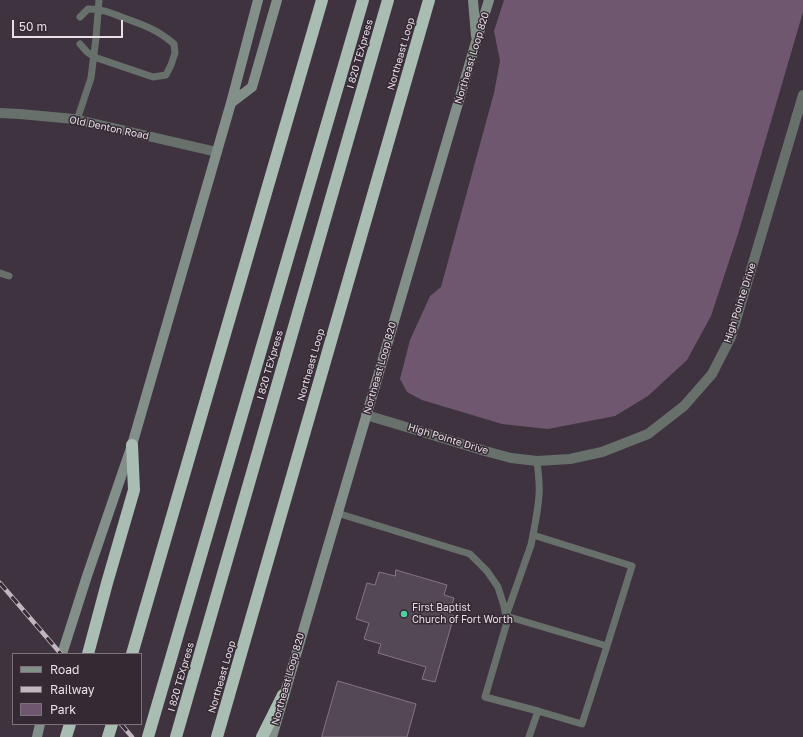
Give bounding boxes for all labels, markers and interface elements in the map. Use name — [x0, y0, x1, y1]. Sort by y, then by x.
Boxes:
street label: Northeast Loop 820 — [452, 11, 492, 105]
scale bar — [14, 12, 125, 38]
street label: Northeast Loop — [385, 16, 417, 92]
street label: I 820 TEXpress — [344, 18, 376, 90]
text: 50 m — [19, 19, 47, 34]
street label: Old Denton Road — [68, 114, 150, 142]
street label: High Pointe Drive — [721, 262, 759, 344]
street label: Northeast Loop 820 — [361, 320, 399, 416]
street label: Northeast Loop — [295, 327, 327, 403]
street label: I 820 TEXpress — [254, 329, 286, 401]
street label: High Pointe Drive — [406, 421, 490, 457]
place label: First Baptist Church of Fort Worth — [412, 602, 513, 626]
marker: First Baptist Church of Fort Worth — [399, 609, 409, 619]
street label: Northeast Loop 820 — [269, 631, 307, 727]
street label: Northeast Loop — [206, 639, 238, 715]
street label: I 820 TEXpress — [165, 641, 197, 713]
legend — [12, 653, 142, 725]
text: Road — [50, 662, 79, 677]
text: Railway — [50, 682, 95, 697]
text: Park — [50, 702, 76, 717]

